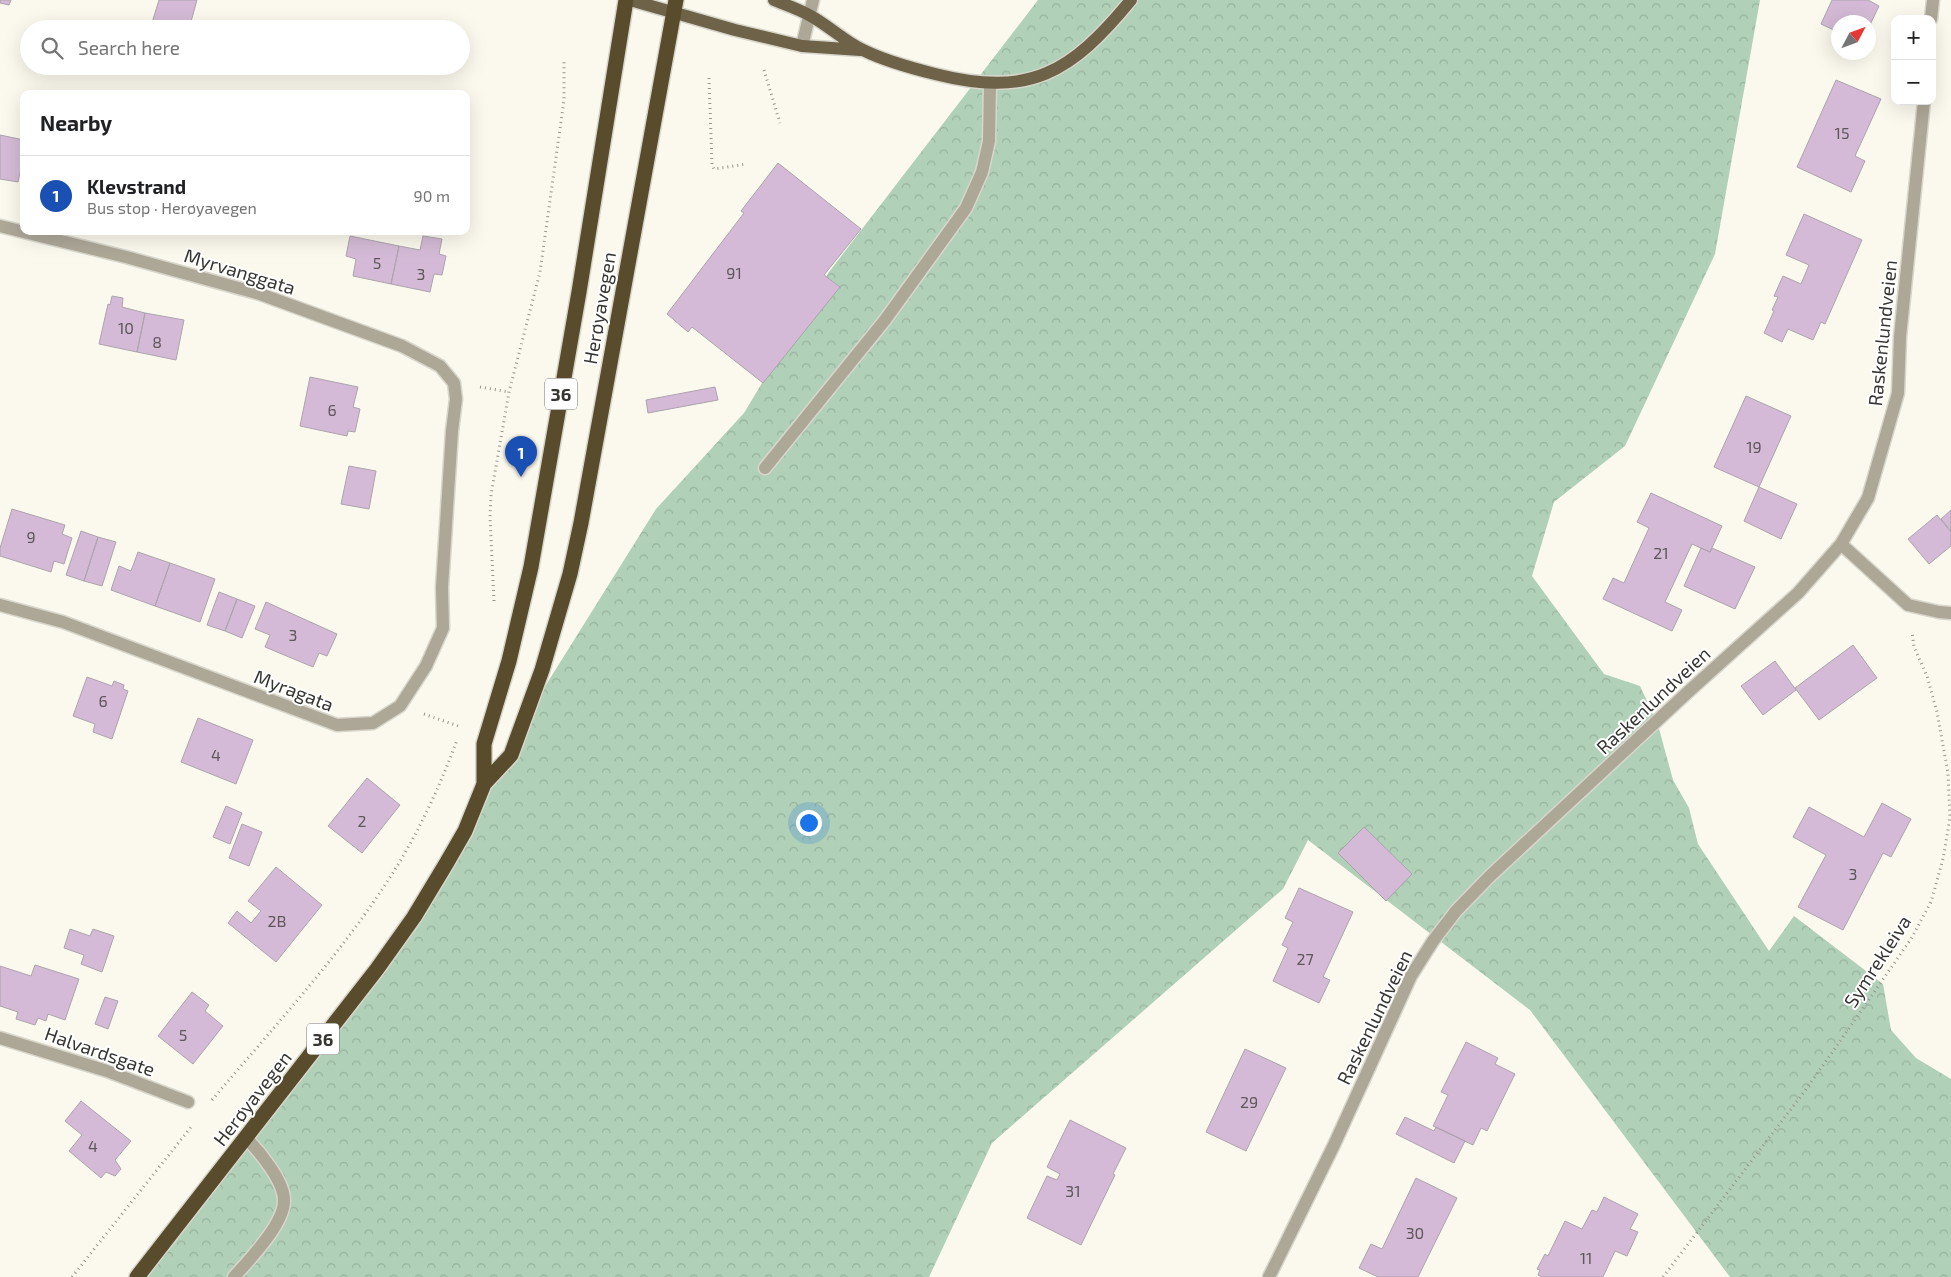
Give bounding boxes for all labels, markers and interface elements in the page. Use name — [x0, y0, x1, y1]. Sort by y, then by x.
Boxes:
north arrow — [1831, 15, 1876, 60]
map controls — [1891, 15, 1936, 105]
button: + — [1891, 15, 1936, 60]
search box — [20, 20, 470, 75]
icon: search — [38, 34, 66, 62]
text: Search here — [78, 36, 180, 59]
button: − — [1891, 60, 1936, 105]
text: Nearby — [40, 110, 112, 135]
house number: 15 — [1835, 123, 1849, 142]
text: Klevstrand — [87, 175, 186, 198]
text: 1 — [53, 186, 59, 205]
text: 90 m — [414, 186, 450, 205]
text: Bus stop · Herøyavegen — [87, 198, 257, 217]
street label: Myrvanggata — [182, 243, 298, 299]
street label: Herøyavegen — [578, 250, 620, 366]
house number: 5 — [373, 253, 381, 272]
street label: Raskenlundveien — [1863, 259, 1901, 407]
house number: 91 — [726, 263, 742, 282]
house number: 3 — [417, 264, 425, 283]
house number: 10 — [118, 318, 134, 337]
house number: 8 — [152, 332, 162, 351]
road number: 36 — [545, 378, 577, 409]
house number: 6 — [327, 400, 337, 419]
pin: 1 — [505, 436, 537, 477]
house number: 19 — [1746, 437, 1762, 456]
house number: 9 — [26, 527, 36, 546]
house number: 21 — [1653, 543, 1669, 562]
house number: 3 — [289, 625, 297, 644]
street label: Raskenlundveien — [1591, 641, 1715, 759]
street label: Myragata — [251, 664, 337, 716]
house number: 6 — [98, 691, 108, 710]
house number: 4 — [211, 745, 221, 764]
your location — [796, 810, 822, 836]
house number: 2 — [358, 811, 367, 830]
house number: 3 — [1849, 864, 1857, 883]
house number: 2B — [268, 911, 286, 930]
street label: Symrekleiva — [1839, 911, 1915, 1011]
street label: Raskenlundveien — [1331, 946, 1417, 1088]
house number: 27 — [1296, 949, 1314, 968]
street label: Halvardsgate — [42, 1021, 158, 1081]
road number: 36 — [307, 1024, 339, 1054]
house number: 5 — [179, 1025, 187, 1044]
street label: Herøyavegen — [208, 1046, 296, 1150]
house number: 29 — [1240, 1092, 1258, 1111]
house number: 4 — [88, 1136, 98, 1155]
house number: 31 — [1065, 1181, 1081, 1200]
house number: 30 — [1406, 1223, 1424, 1242]
house number: 11 — [1580, 1248, 1592, 1267]

